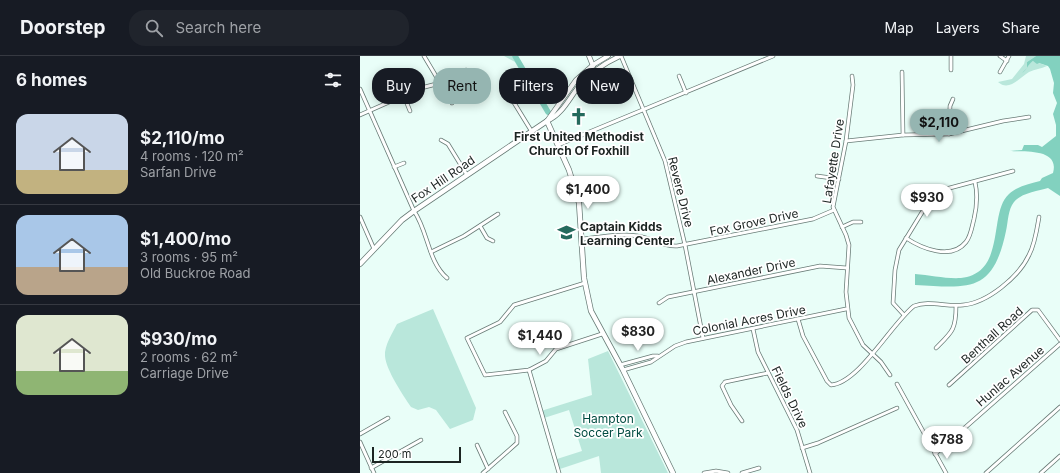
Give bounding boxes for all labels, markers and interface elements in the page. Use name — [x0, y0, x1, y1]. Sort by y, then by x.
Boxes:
search box — [129, 10, 409, 46]
text: Doorstep — [20, 16, 105, 39]
icon: search — [143, 17, 165, 39]
text: Search here — [175, 18, 261, 37]
text: Map — [885, 19, 914, 36]
text: Layers — [936, 19, 980, 36]
text: Share — [1002, 19, 1040, 36]
chip: Buy — [372, 68, 425, 104]
chip: Rent — [433, 68, 491, 104]
chip: Filters — [499, 68, 568, 104]
chip: New — [576, 68, 634, 104]
icon: filters — [322, 69, 344, 91]
text: 6 homes — [16, 70, 87, 90]
church icon: First United Methodist Church Of Foxhill — [569, 107, 589, 127]
pin: $2,110 — [906, 109, 972, 143]
text: $2,110 — [919, 114, 959, 130]
street label: Lafayette Drive — [819, 118, 847, 204]
text: $2,110/mo — [140, 128, 225, 148]
place label: First United Methodist Church Of Foxhill — [514, 129, 645, 158]
icon: home — [48, 130, 96, 178]
text: 4 rooms · 120 m² — [140, 148, 244, 164]
street label: Fox Hill Road — [408, 152, 478, 206]
street label: Revere Drive — [665, 155, 697, 229]
text: Sarfan Drive — [140, 164, 216, 180]
pin: $1,400 — [555, 176, 621, 210]
text: $1,400 — [566, 181, 610, 197]
pin: $930 — [903, 184, 951, 218]
text: $930 — [910, 189, 944, 205]
street label: Fox Grove Drive — [708, 205, 800, 239]
place label: Captain Kidds Learning Center — [580, 219, 675, 248]
school or university icon: Captain Kidds Learning Center — [557, 223, 577, 243]
text: $1,400/mo — [140, 229, 231, 249]
icon: home — [48, 231, 96, 279]
text: 3 rooms · 95 m² — [140, 249, 238, 265]
street label: Alexander Drive — [705, 254, 797, 288]
text: Old Buckroe Road — [140, 265, 251, 281]
street label: Colonial Acres Drive — [691, 302, 807, 338]
street label: Benthall Road — [958, 303, 1026, 367]
pin: $830 — [614, 318, 662, 352]
pin: $1,440 — [507, 322, 573, 356]
text: $830 — [621, 323, 655, 339]
text: $1,440 — [518, 327, 562, 343]
text: $930/mo — [140, 329, 217, 349]
icon: home — [48, 331, 96, 379]
street label: Hunlac Avenue — [973, 342, 1047, 410]
text: 2 rooms · 62 m² — [140, 349, 238, 365]
street label: Fields Drive — [769, 364, 811, 430]
text: Carriage Drive — [140, 365, 229, 381]
park label: Hampton Soccer Park — [573, 411, 643, 440]
pin: $788 — [923, 426, 971, 460]
text: $788 — [931, 431, 963, 447]
scale bar — [372, 445, 461, 464]
text: 200 m — [378, 447, 411, 461]

